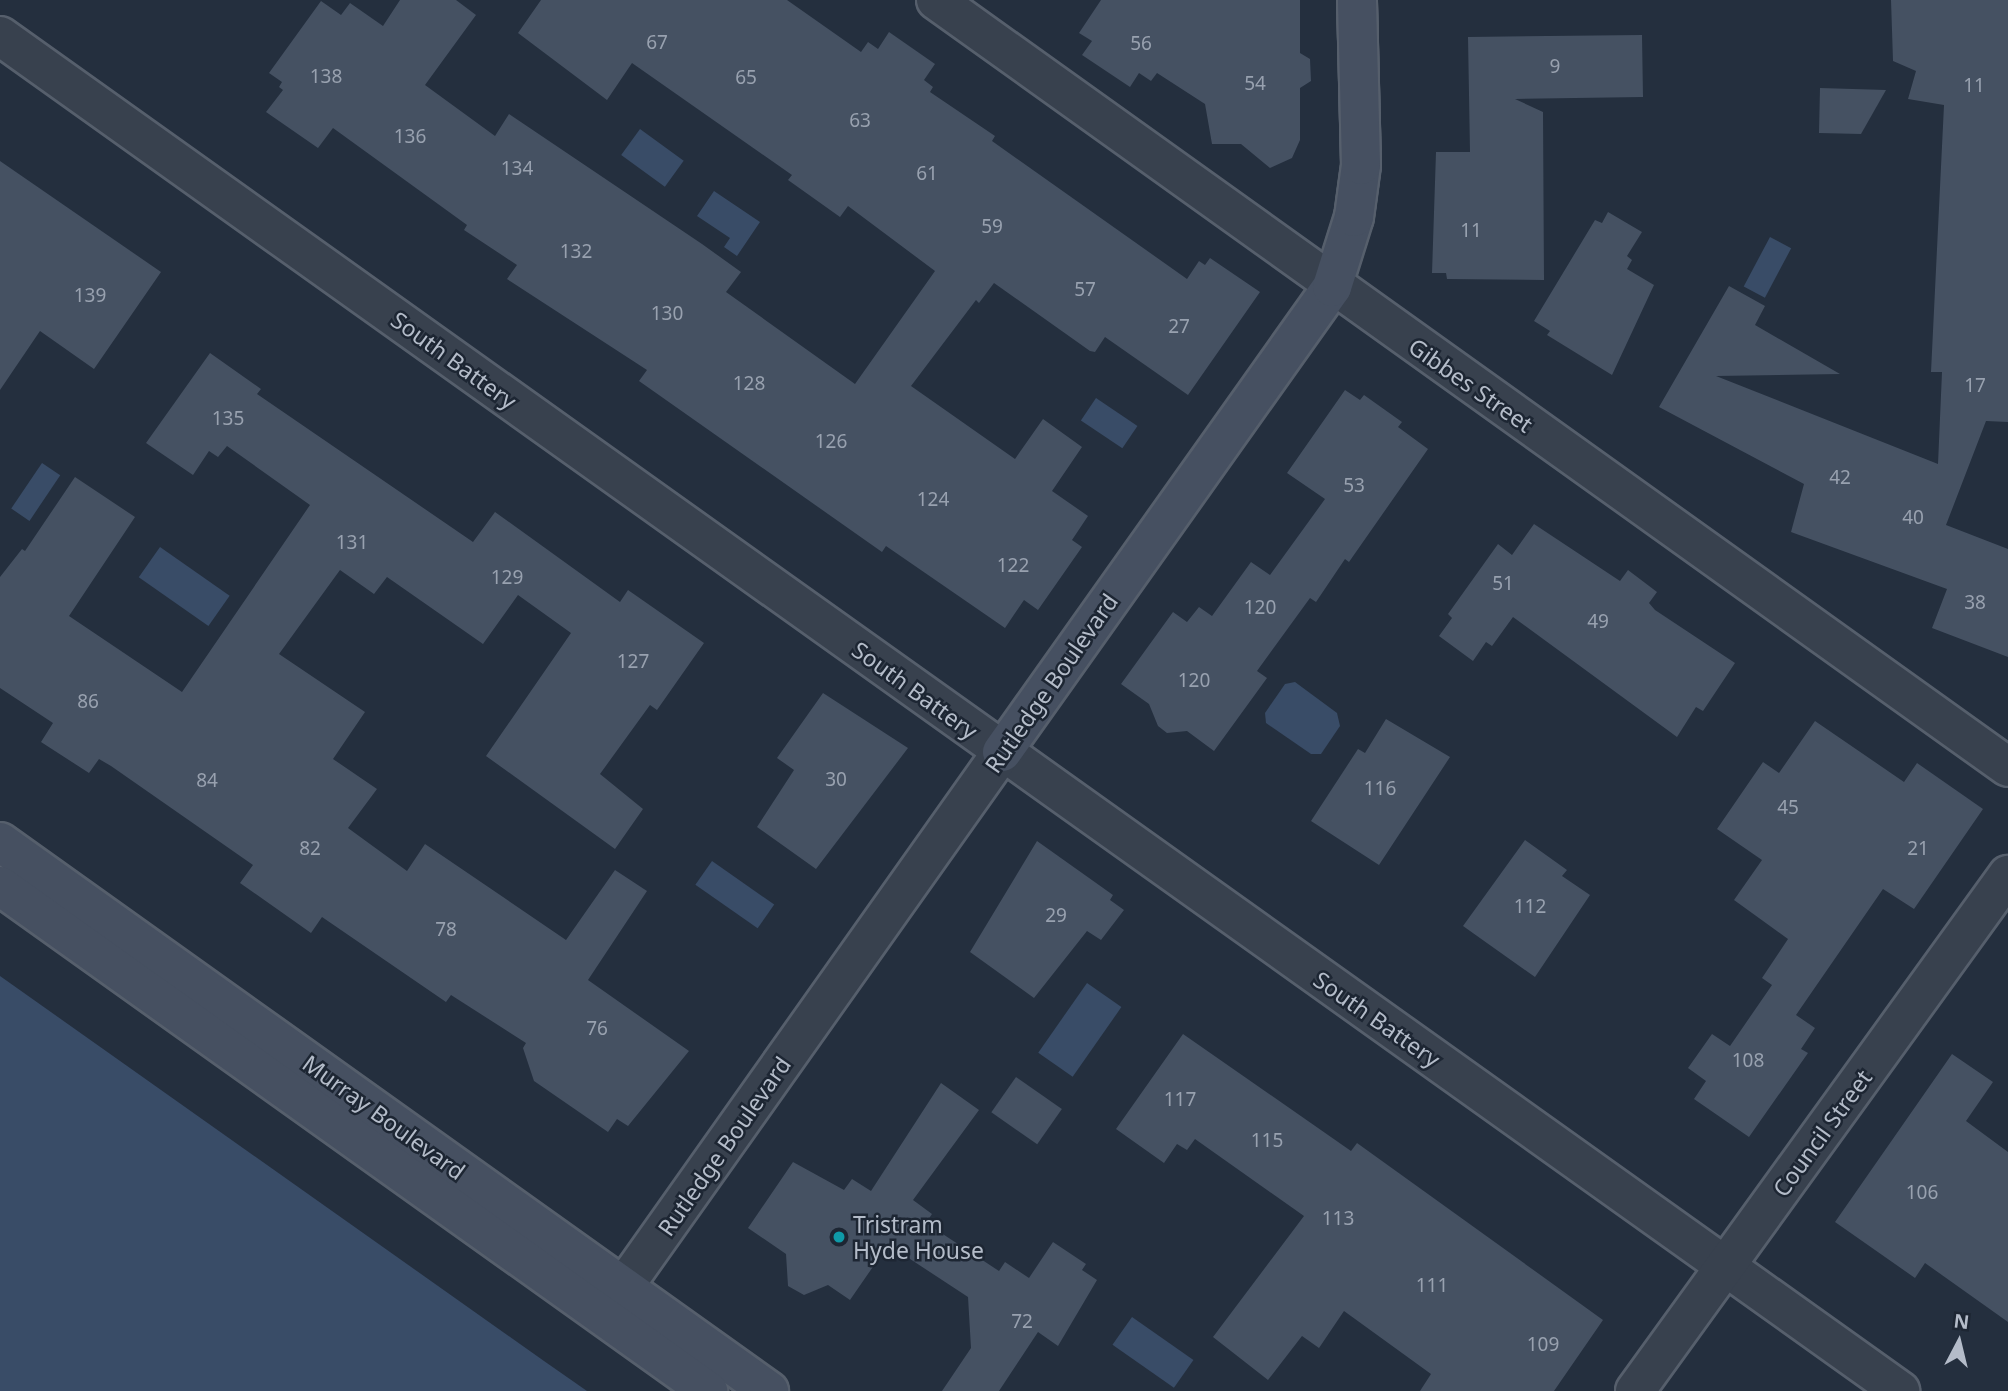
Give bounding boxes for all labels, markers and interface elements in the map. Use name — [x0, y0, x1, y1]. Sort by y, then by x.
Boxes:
house number: 67 — [646, 32, 668, 54]
house number: 56 — [1130, 33, 1152, 55]
house number: 9 — [1550, 56, 1560, 78]
house number: 138 — [310, 66, 342, 88]
house number: 65 — [735, 67, 757, 89]
house number: 54 — [1244, 73, 1266, 95]
house number: 11 — [1963, 75, 1985, 97]
house number: 63 — [849, 110, 871, 132]
house number: 136 — [394, 126, 426, 148]
house number: 134 — [501, 158, 533, 180]
house number: 61 — [916, 163, 938, 185]
house number: 59 — [981, 216, 1003, 238]
house number: 11 — [1460, 220, 1482, 242]
house number: 132 — [560, 241, 592, 263]
house number: 57 — [1074, 279, 1096, 301]
house number: 139 — [74, 285, 106, 307]
house number: 130 — [651, 303, 683, 325]
street label: South Battery — [386, 305, 522, 415]
house number: 27 — [1168, 316, 1190, 338]
street label: Gibbes Street — [1404, 332, 1538, 438]
house number: 128 — [733, 373, 765, 395]
house number: 17 — [1964, 375, 1986, 397]
house number: 135 — [212, 408, 244, 430]
house number: 126 — [815, 431, 847, 453]
house number: 42 — [1829, 467, 1851, 489]
house number: 53 — [1343, 475, 1365, 497]
house number: 124 — [917, 489, 949, 511]
house number: 40 — [1902, 507, 1924, 529]
house number: 131 — [336, 532, 368, 554]
house number: 122 — [997, 555, 1029, 577]
house number: 129 — [491, 567, 523, 589]
house number: 51 — [1492, 573, 1514, 595]
street label: Rutledge Boulevard — [979, 588, 1123, 778]
house number: 38 — [1964, 592, 1986, 614]
house number: 120 — [1244, 597, 1276, 619]
house number: 49 — [1587, 611, 1609, 633]
street label: South Battery — [847, 635, 983, 745]
house number: 127 — [617, 651, 649, 673]
house number: 120 — [1178, 670, 1210, 692]
house number: 86 — [77, 691, 99, 713]
house number: 30 — [825, 769, 847, 791]
house number: 84 — [196, 770, 218, 792]
house number: 116 — [1364, 778, 1396, 800]
house number: 45 — [1777, 797, 1799, 819]
house number: 82 — [299, 838, 321, 860]
house number: 21 — [1907, 838, 1929, 860]
house number: 112 — [1514, 896, 1546, 918]
house number: 29 — [1045, 905, 1067, 927]
house number: 78 — [435, 919, 457, 941]
street label: South Battery — [1309, 965, 1445, 1073]
house number: 76 — [586, 1018, 608, 1040]
street label: Murray Boulevard — [298, 1049, 470, 1185]
house number: 108 — [1732, 1050, 1764, 1072]
street label: Rutledge Boulevard — [652, 1051, 796, 1241]
street label: Council Street — [1767, 1064, 1877, 1202]
house number: 117 — [1164, 1089, 1196, 1111]
house number: 115 — [1251, 1130, 1283, 1152]
house number: 106 — [1906, 1182, 1938, 1204]
house number: 113 — [1322, 1208, 1354, 1230]
place label: Tristram Hyde House — [853, 1210, 984, 1264]
marker: Tristram Hyde House — [831, 1229, 847, 1245]
house number: 111 — [1416, 1275, 1448, 1297]
north arrow — [1924, 1307, 1994, 1377]
text: N — [1952, 1307, 1971, 1335]
house number: 72 — [1011, 1311, 1033, 1333]
house number: 109 — [1527, 1334, 1559, 1356]

